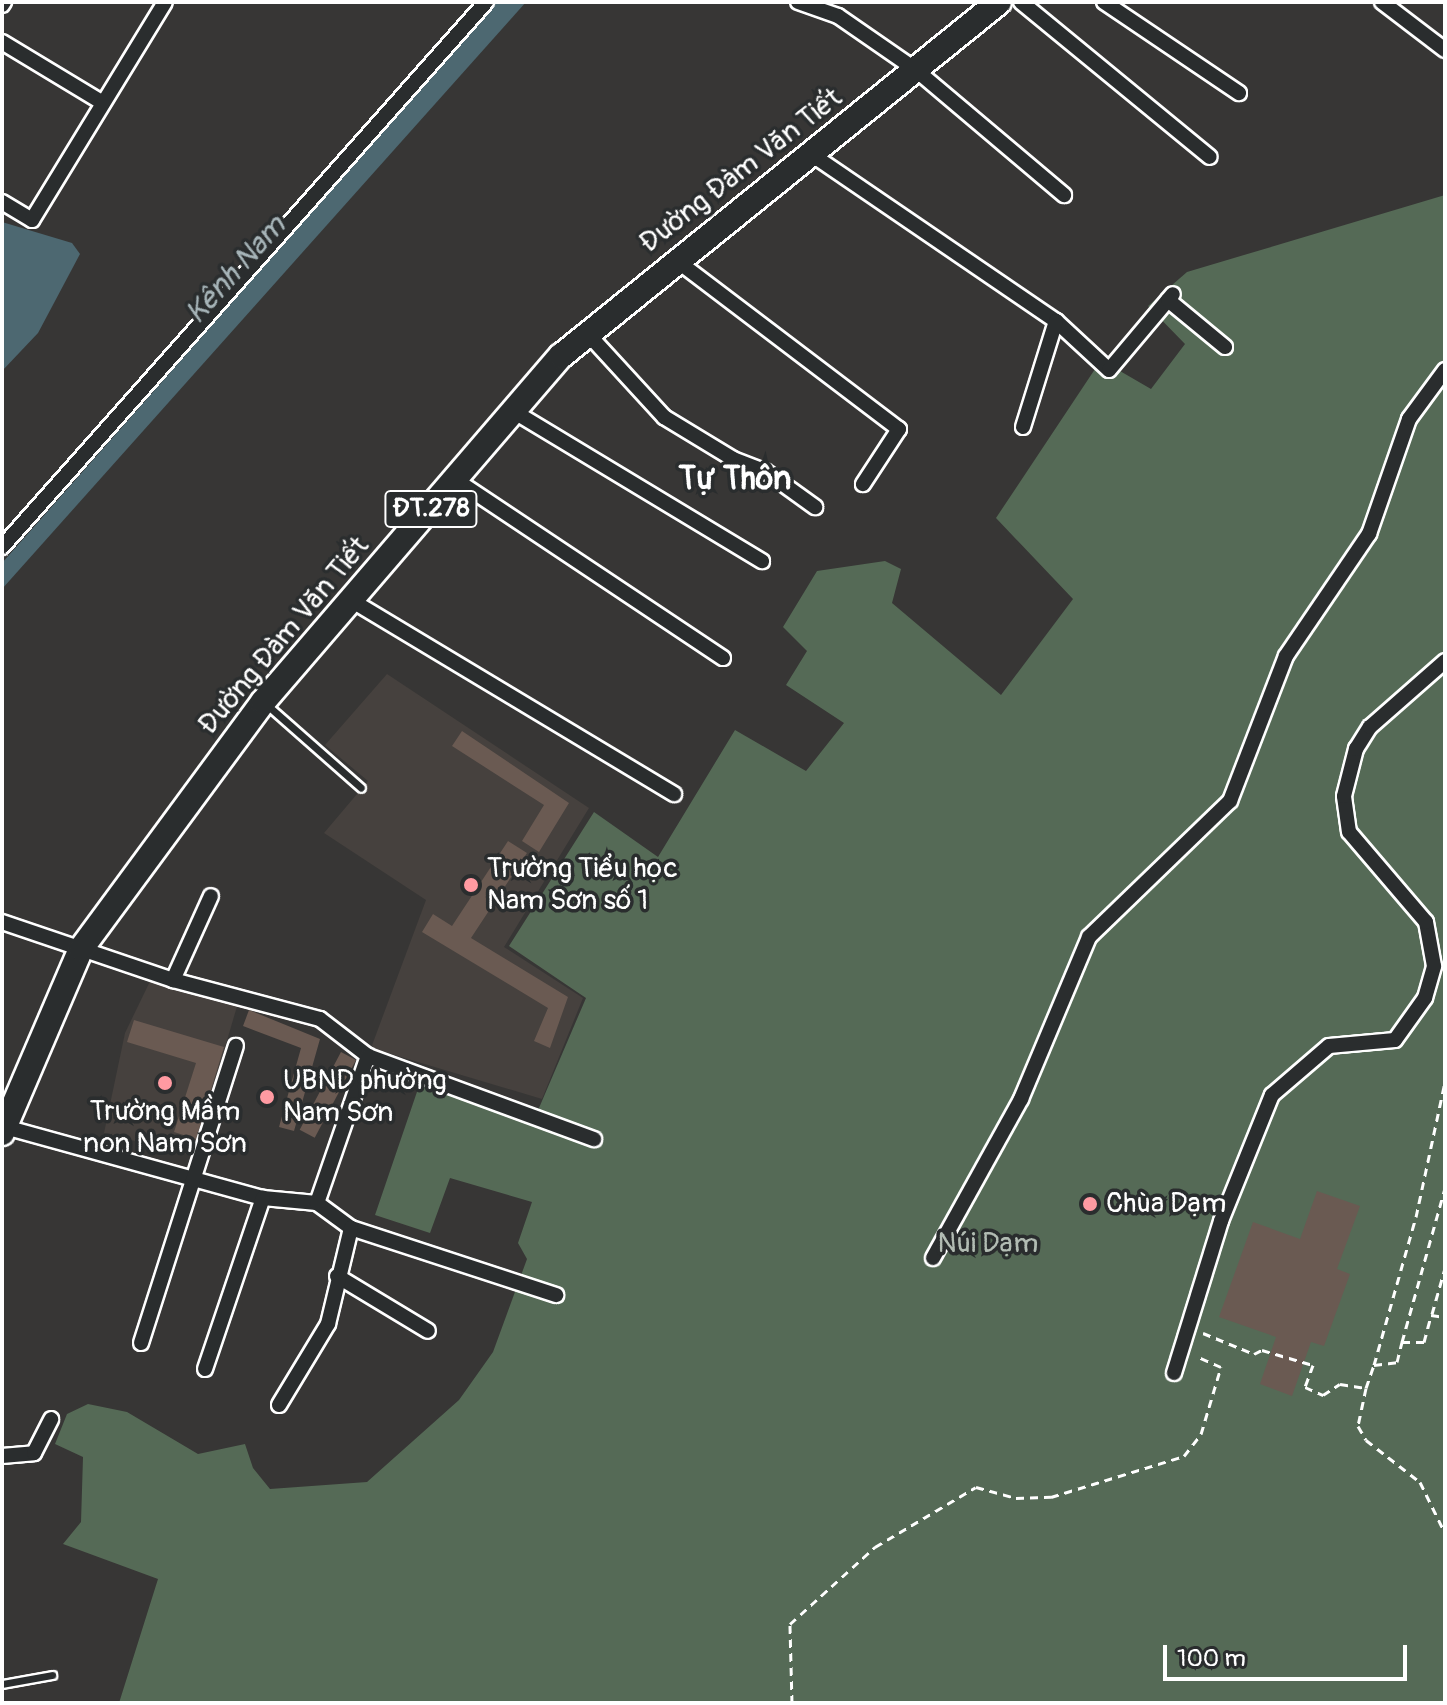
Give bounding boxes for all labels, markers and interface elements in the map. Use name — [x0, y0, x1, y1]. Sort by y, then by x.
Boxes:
street label: Đường Đàm Văn Tiết — [633, 82, 849, 260]
water label: Kênh Nam — [178, 209, 294, 331]
district label: Tự Thôn — [679, 460, 791, 498]
road number: ĐT.278 — [383, 487, 479, 531]
street label: Đường Đàm Văn Tiết — [192, 530, 376, 742]
place label: Trường Tiểu học Nam Sơn số 1 — [487, 852, 678, 918]
marker: Trường Tiểu học Nam Sơn số 1 — [462, 876, 480, 894]
place label: UBND phường Nam Sơn — [283, 1064, 447, 1130]
marker: Trường Mầm non Nam Sơn — [156, 1074, 174, 1092]
marker: UBND phường Nam Sơn — [258, 1088, 276, 1106]
place label: Trường Mầm non Nam Sơn — [83, 1095, 247, 1161]
place label: Chùa Dạm — [1106, 1187, 1226, 1221]
marker: Chùa Dạm — [1081, 1195, 1099, 1213]
park label: Núi Dạm — [938, 1227, 1038, 1261]
scale bar — [1167, 1629, 1411, 1679]
text: 100 m — [1177, 1644, 1246, 1673]

